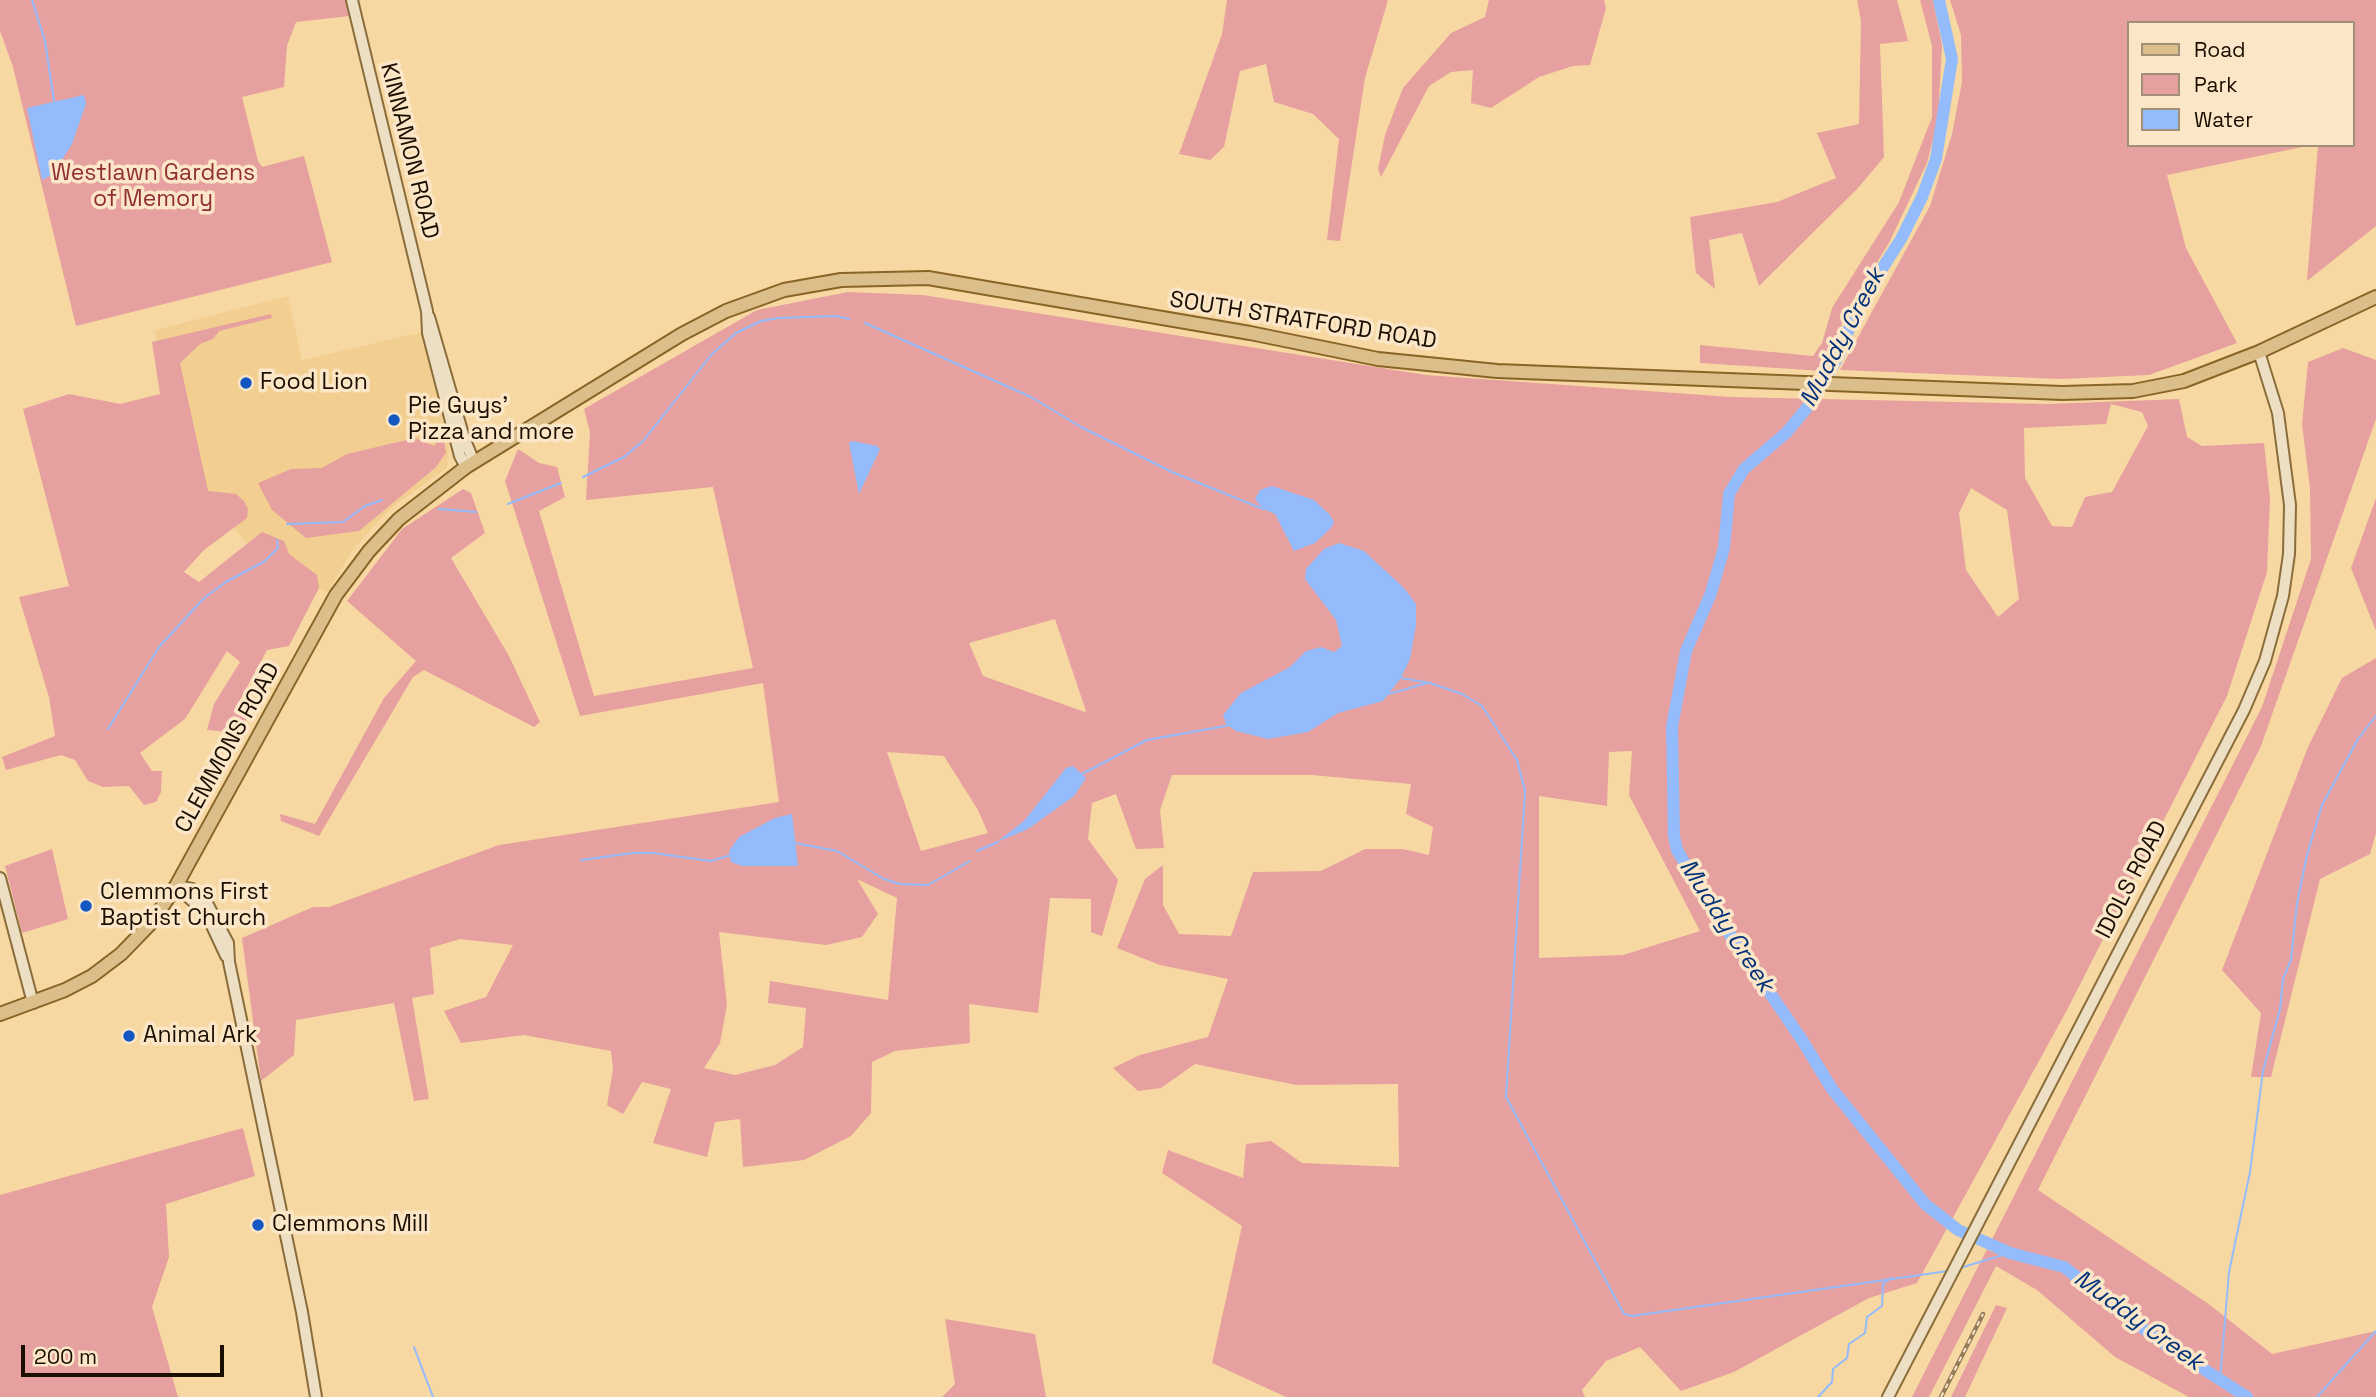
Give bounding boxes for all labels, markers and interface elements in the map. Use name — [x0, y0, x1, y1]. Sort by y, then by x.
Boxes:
legend — [2128, 21, 2355, 147]
text: Road — [2194, 36, 2246, 63]
street label: KINNAMON ROAD — [374, 60, 444, 242]
text: Park — [2194, 71, 2238, 98]
text: Water — [2194, 106, 2253, 133]
park label: Westlawn Gardens of Memory — [51, 160, 255, 214]
water label: Muddy Creek — [1794, 264, 1892, 412]
street label: SOUTH STRATFORD ROAD — [1168, 286, 1438, 356]
place label: Food Lion — [260, 369, 368, 397]
marker: Food Lion — [238, 375, 254, 391]
place label: Pie Guys' Pizza and more — [408, 393, 574, 447]
marker: Pie Guys' Pizza and more — [386, 412, 402, 428]
street label: CLEMMONS ROAD — [170, 658, 286, 838]
street label: IDOLS ROAD — [2091, 817, 2173, 943]
water label: Muddy Creek — [1672, 854, 1780, 998]
place label: Clemmons First Baptist Church — [100, 879, 269, 933]
marker: Clemmons First Baptist Church — [78, 898, 94, 914]
place label: Animal Ark — [143, 1022, 257, 1050]
marker: Animal Ark — [121, 1028, 137, 1044]
place label: Clemmons Mill — [272, 1211, 429, 1239]
marker: Clemmons Mill — [250, 1217, 266, 1233]
water label: Muddy Creek — [2068, 1265, 2208, 1377]
scale bar — [24, 1330, 228, 1374]
text: 200 m — [34, 1343, 97, 1370]

